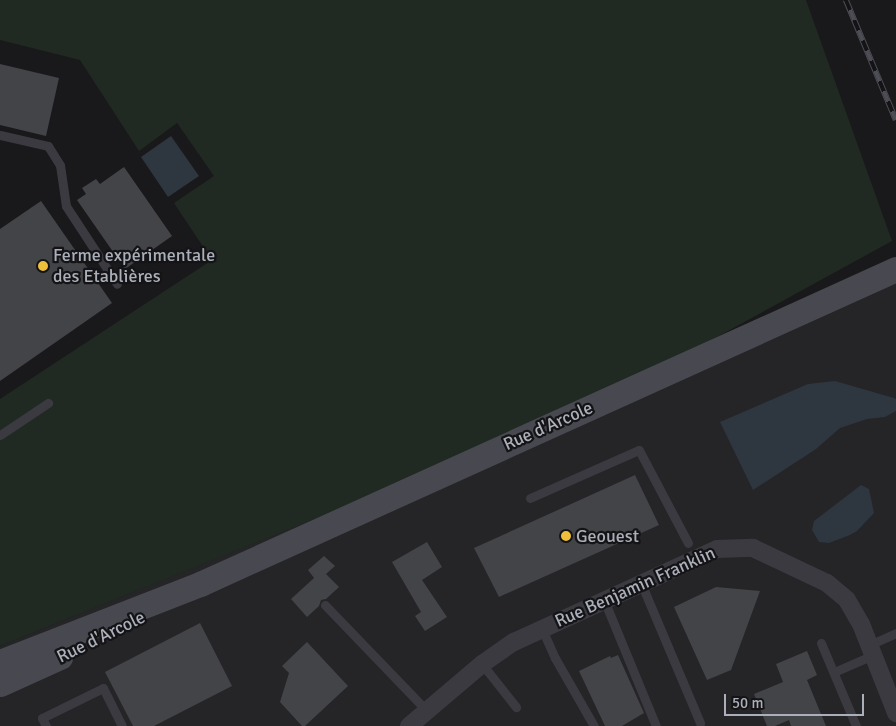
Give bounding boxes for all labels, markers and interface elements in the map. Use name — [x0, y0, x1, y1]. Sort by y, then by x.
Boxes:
place label: Ferme expérimentale des Etablières — [53, 245, 215, 288]
marker: Ferme expérimentale des Etablières — [37, 260, 49, 272]
street label: Rue d'Arcole — [500, 397, 596, 455]
place label: Geouest — [576, 525, 639, 547]
marker: Geouest — [560, 530, 572, 542]
street label: Rue Benjamin Franklin — [552, 542, 718, 632]
street label: Rue d'Arcole — [53, 606, 149, 668]
scale bar — [726, 684, 866, 716]
text: 50 m — [732, 694, 763, 712]

